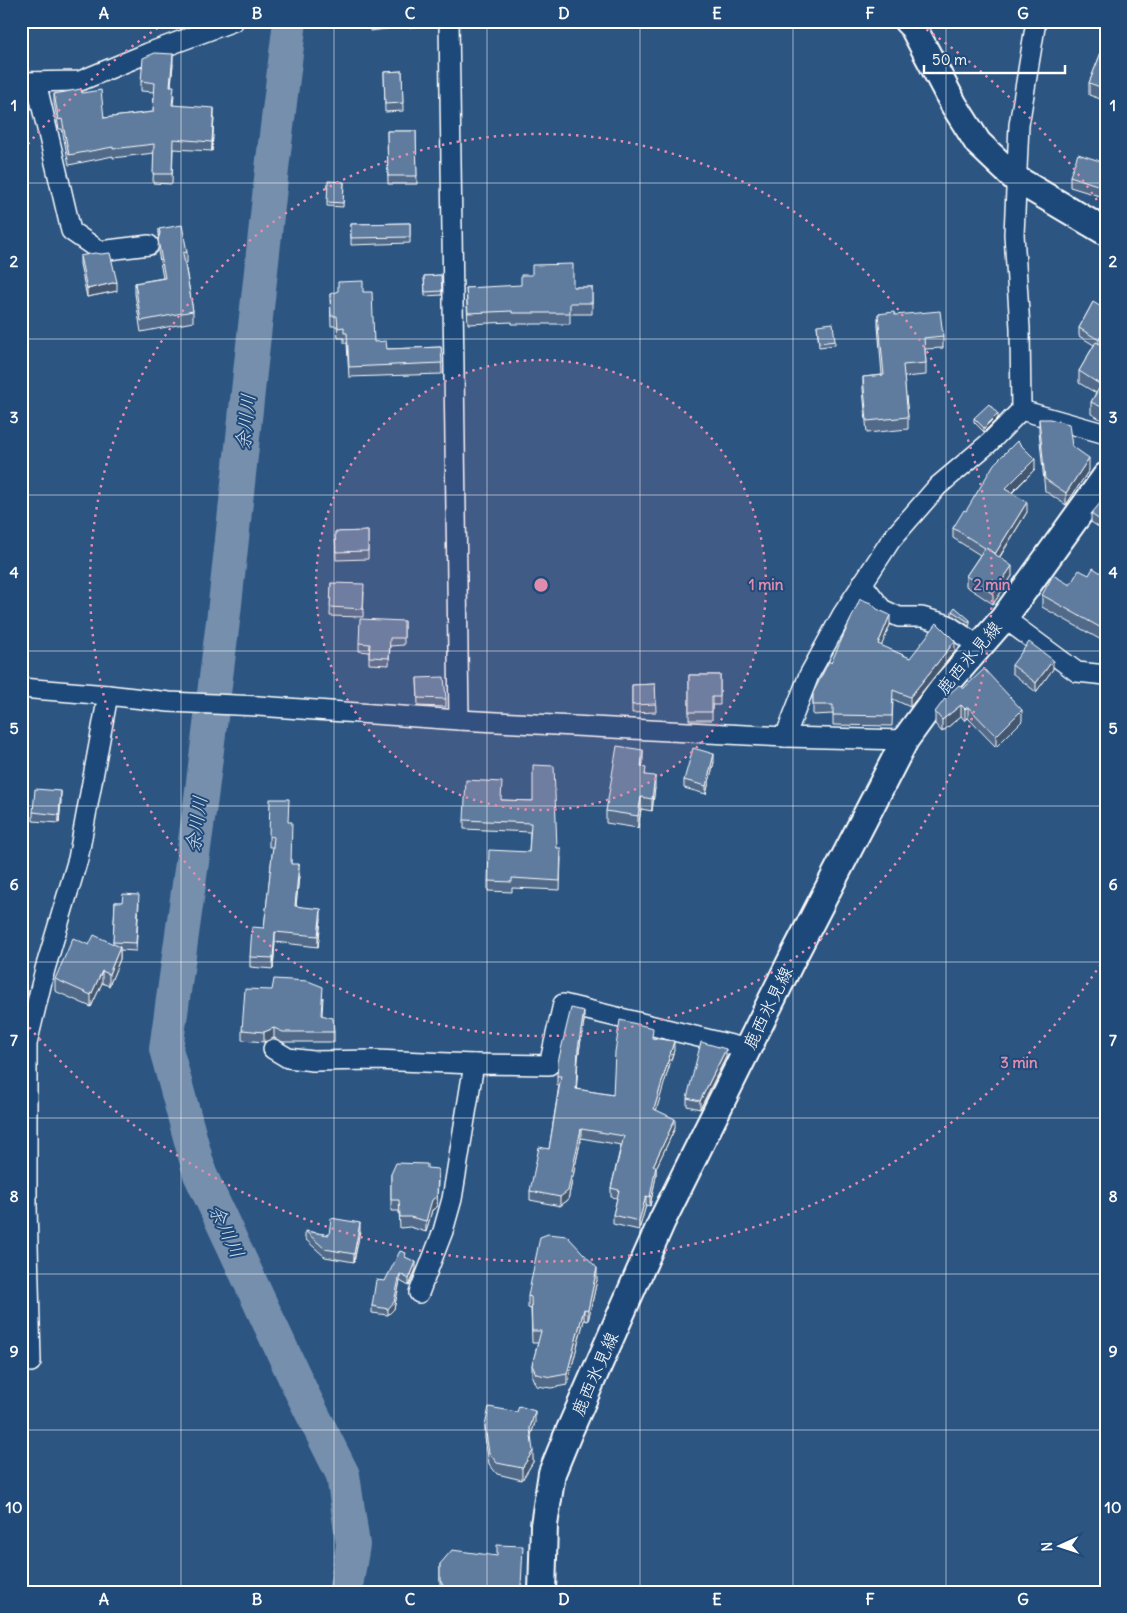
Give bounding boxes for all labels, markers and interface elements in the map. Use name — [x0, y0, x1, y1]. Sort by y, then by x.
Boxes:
text: A — [99, 3, 109, 23]
text: B — [252, 3, 263, 23]
text: C — [405, 3, 416, 23]
text: D — [558, 3, 570, 23]
text: E — [712, 3, 722, 23]
text: F — [865, 3, 875, 23]
text: G — [1017, 3, 1029, 23]
scale bar — [924, 42, 1066, 74]
text: 50 m — [932, 50, 967, 69]
text: 1 — [11, 95, 17, 115]
text: 1 — [1110, 95, 1116, 115]
text: 2 — [10, 251, 19, 271]
text: 2 — [1109, 251, 1118, 271]
water label: 余川川 — [230, 392, 260, 452]
text: 3 — [9, 407, 19, 427]
text: 3 — [1108, 407, 1118, 427]
text: 4 — [9, 562, 19, 582]
text: 4 — [1108, 562, 1118, 582]
text: 1 min — [749, 575, 784, 594]
text: 2 min — [974, 575, 1011, 594]
centre of rings — [532, 576, 550, 594]
street label: 鹿西氷見線 — [931, 616, 1006, 700]
text: 5 — [9, 718, 19, 738]
text: 5 — [1108, 718, 1118, 738]
water label: 余川川 — [180, 794, 212, 854]
text: 6 — [9, 874, 19, 894]
text: 6 — [1108, 874, 1118, 894]
street label: 鹿西氷見線 — [737, 962, 798, 1053]
text: 7 — [10, 1030, 18, 1050]
text: 7 — [1109, 1030, 1117, 1050]
text: 3 min — [1000, 1053, 1038, 1072]
text: 8 — [9, 1186, 19, 1206]
text: 8 — [1108, 1186, 1118, 1206]
water label: 余川川 — [204, 1200, 250, 1262]
street label: 鹿西氷見線 — [566, 1328, 623, 1420]
text: 9 — [9, 1341, 19, 1361]
text: 9 — [1108, 1341, 1118, 1361]
text: 10 — [6, 1497, 22, 1517]
text: 10 — [1105, 1497, 1121, 1517]
north arrow — [1034, 1520, 1084, 1570]
text: N — [1038, 1541, 1056, 1552]
text: A — [99, 1589, 109, 1609]
text: B — [252, 1589, 263, 1609]
text: C — [405, 1589, 416, 1609]
text: D — [558, 1589, 570, 1609]
text: E — [712, 1589, 722, 1609]
text: F — [865, 1589, 875, 1609]
text: G — [1017, 1589, 1029, 1609]

